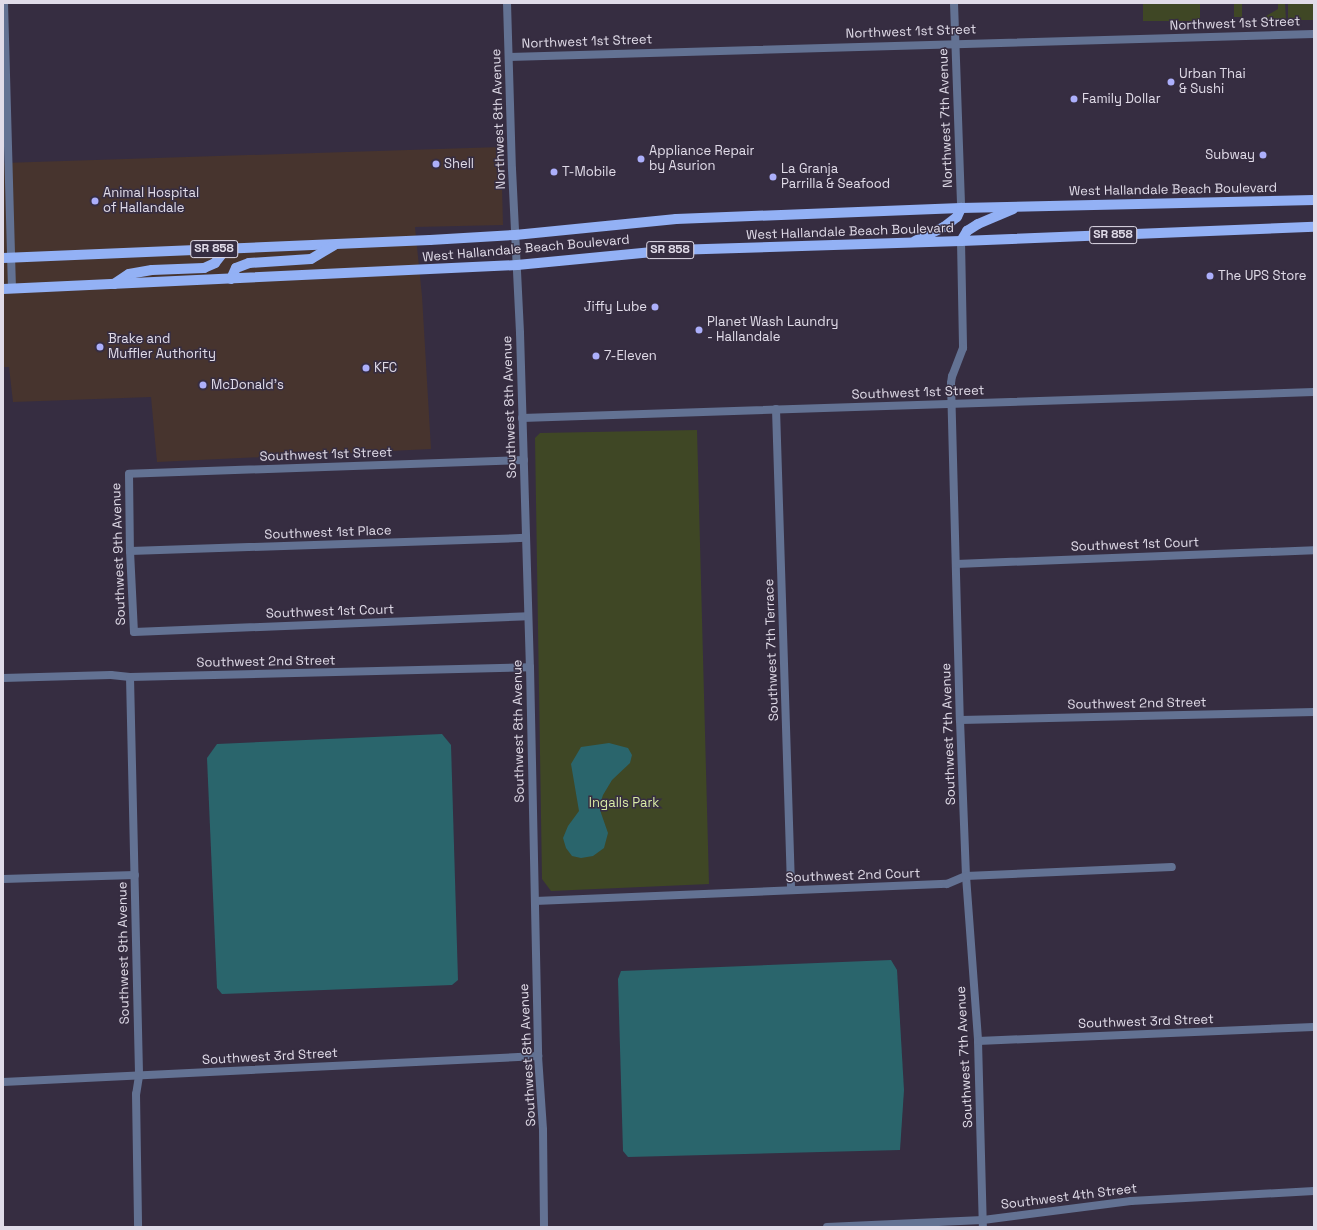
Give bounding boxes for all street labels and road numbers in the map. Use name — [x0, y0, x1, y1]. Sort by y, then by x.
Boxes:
street label: Northwest 1st Street — [1169, 14, 1301, 34]
street label: Northwest 1st Street — [845, 22, 977, 42]
street label: Northwest 1st Street — [521, 32, 653, 52]
street label: Northwest 8th Avenue — [489, 48, 509, 190]
street label: Northwest 7th Avenue — [936, 48, 956, 188]
street label: West Hallandale Beach Boulevard — [1069, 180, 1277, 200]
street label: West Hallandale Beach Boulevard — [746, 221, 954, 243]
road number: SR 858 — [1089, 225, 1137, 245]
street label: West Hallandale Beach Boulevard — [422, 232, 630, 266]
road number: SR 858 — [190, 239, 238, 259]
road number: SR 858 — [646, 240, 694, 260]
street label: Southwest 8th Avenue — [500, 335, 520, 479]
street label: Southwest 1st Street — [851, 383, 985, 403]
street label: Southwest 1st Street — [259, 445, 393, 465]
street label: Southwest 9th Avenue — [109, 482, 129, 626]
street label: Southwest 1st Place — [264, 523, 392, 543]
street label: Southwest 1st Court — [1071, 535, 1199, 555]
street label: Southwest 7th Terrace — [762, 578, 782, 722]
street label: Southwest 1st Court — [266, 602, 394, 622]
street label: Southwest 2nd Street — [196, 653, 336, 671]
street label: Southwest 8th Avenue — [510, 659, 528, 803]
street label: Southwest 7th Avenue — [939, 663, 959, 805]
street label: Southwest 2nd Street — [1067, 695, 1207, 713]
street label: Southwest 2nd Court — [785, 866, 921, 886]
street label: Southwest 9th Avenue — [115, 881, 133, 1025]
street label: Southwest 8th Avenue — [516, 983, 540, 1127]
street label: Southwest 7th Avenue — [953, 985, 977, 1129]
street label: Southwest 3rd Street — [1078, 1012, 1214, 1032]
street label: Southwest 3rd Street — [202, 1046, 338, 1068]
street label: Southwest 4th Street — [1000, 1181, 1138, 1213]

